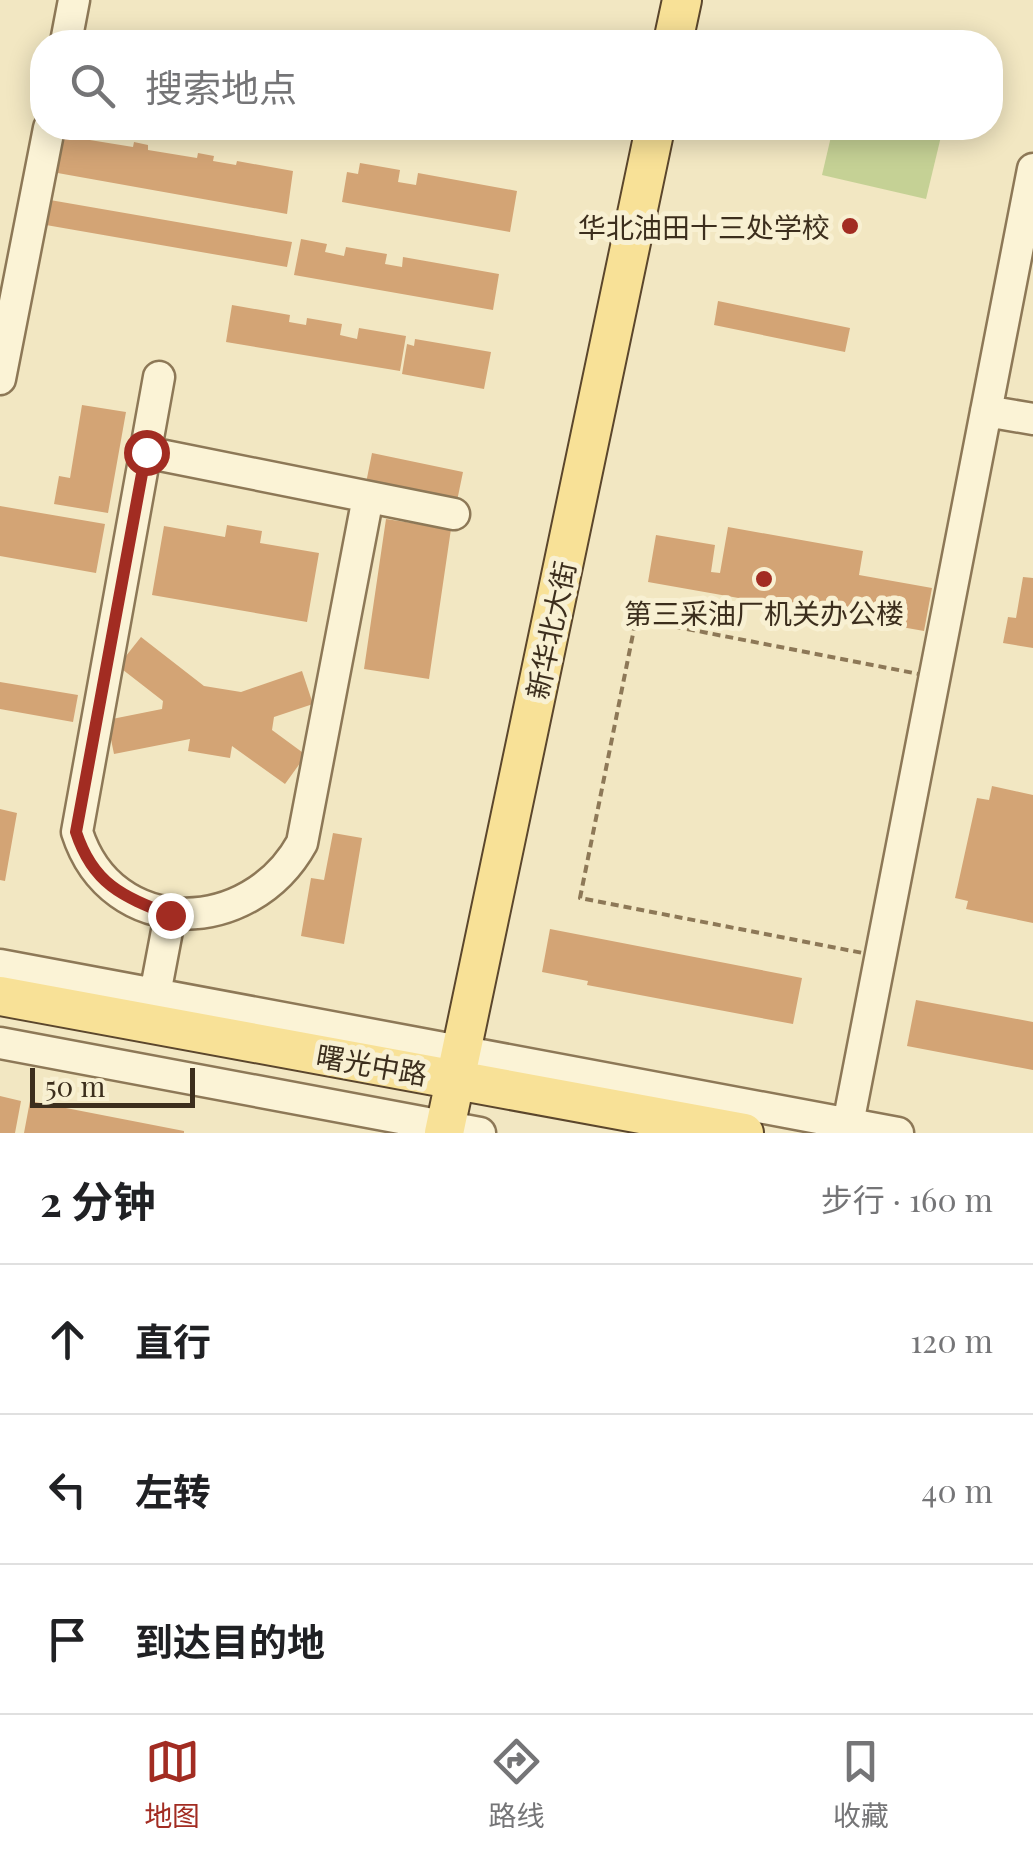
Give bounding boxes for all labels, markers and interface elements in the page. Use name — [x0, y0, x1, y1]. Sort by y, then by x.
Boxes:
search box — [30, 30, 1003, 140]
icon: search — [65, 58, 120, 113]
text: 搜索地点 — [145, 61, 297, 112]
place label: 华北油田十三处学校 — [578, 208, 830, 245]
marker: 华北油田十三处学校 — [839, 215, 861, 237]
route start — [124, 430, 170, 476]
street label: 新华北大街 — [517, 558, 583, 702]
marker: 第三采油厂机关办公楼 — [753, 568, 775, 590]
place label: 第三采油厂机关办公楼 — [624, 594, 904, 631]
route end — [148, 893, 194, 939]
street label: 曙光中路 — [314, 1036, 430, 1092]
scale bar — [30, 1063, 195, 1108]
text: 50 m — [45, 1067, 105, 1104]
text: 2 分钟 — [40, 1172, 155, 1228]
text: 步行 · 160 m — [821, 1177, 993, 1220]
icon: ahead — [40, 1312, 95, 1367]
text: 直行 — [135, 1315, 211, 1366]
text: 120 m — [910, 1318, 993, 1361]
icon: left — [40, 1462, 95, 1517]
text: 左转 — [135, 1465, 211, 1516]
text: 40 m — [922, 1468, 993, 1511]
icon: arrive — [40, 1612, 95, 1667]
text: 到达目的地 — [135, 1615, 325, 1666]
tab: 地图 — [144, 1734, 200, 1834]
tab: 路线 — [488, 1734, 545, 1834]
tab: 收藏 — [833, 1734, 889, 1834]

